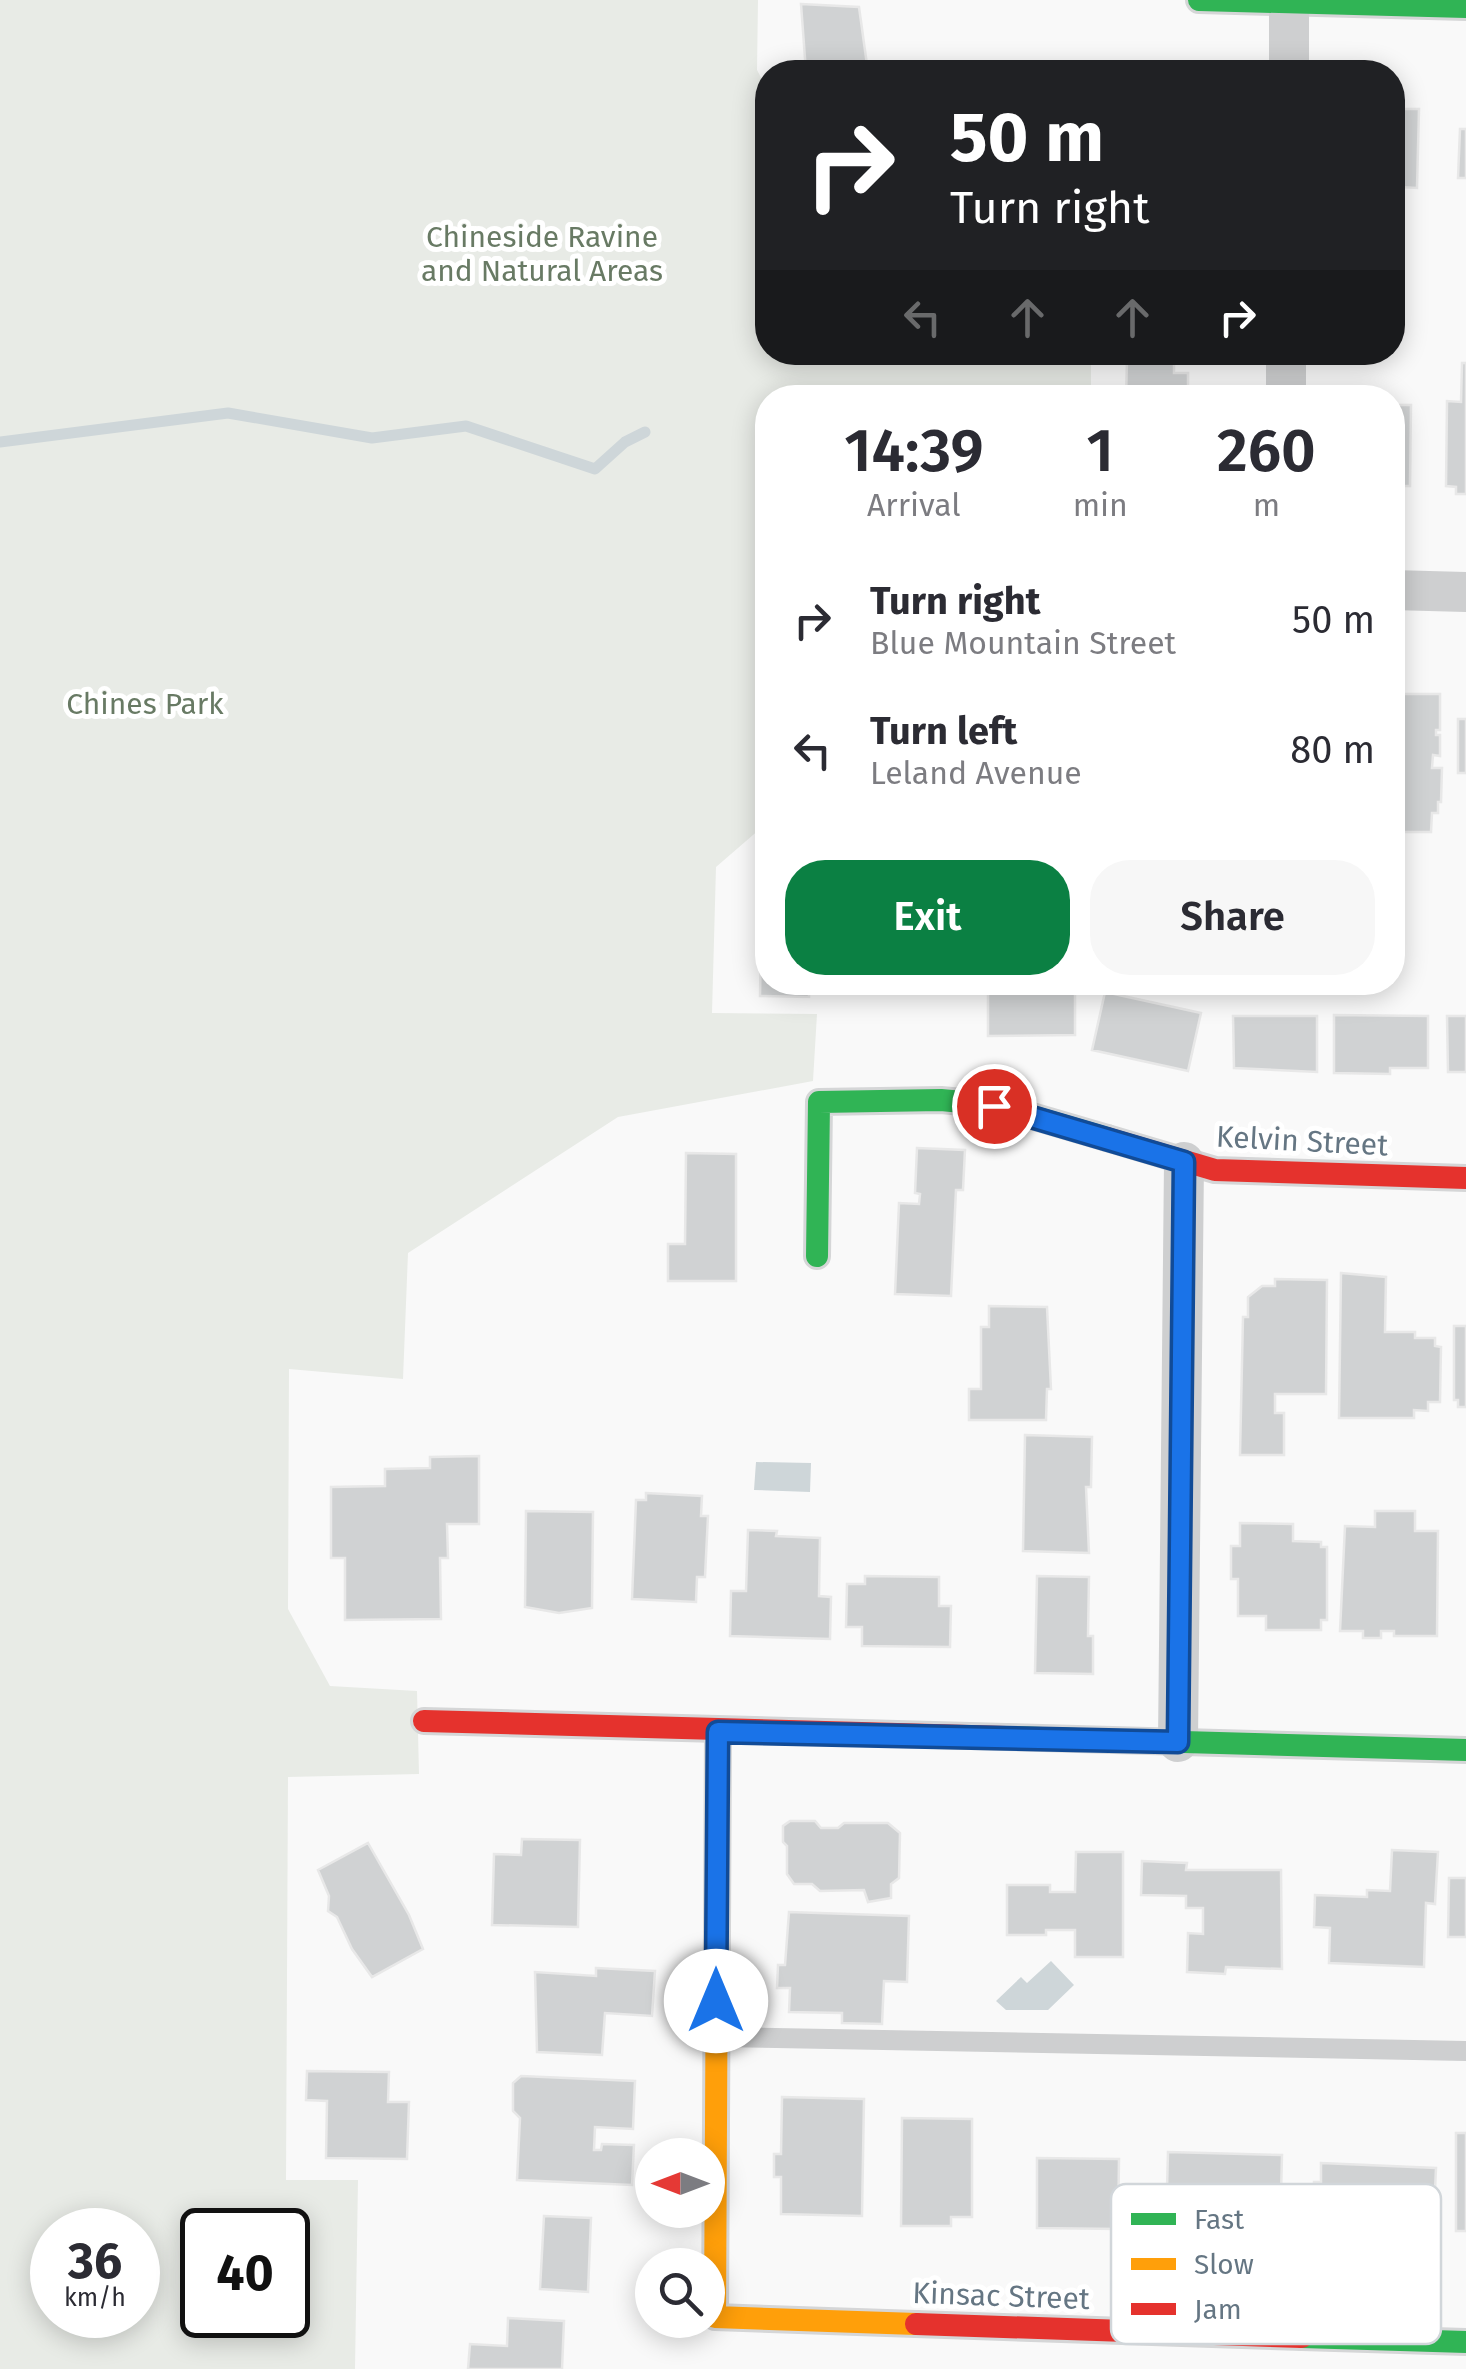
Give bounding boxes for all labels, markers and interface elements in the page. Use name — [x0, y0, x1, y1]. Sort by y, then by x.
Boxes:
text: 50 m — [950, 96, 1104, 180]
icon: right — [785, 100, 915, 230]
text: Turn right — [950, 181, 1149, 235]
park label: Chineside Ravine and Natural Areas — [421, 219, 663, 289]
icon: left — [895, 290, 950, 345]
icon: ahead — [1000, 290, 1055, 345]
icon: ahead — [1105, 290, 1160, 345]
icon: right — [1210, 290, 1265, 345]
text: 14:39 — [844, 415, 984, 487]
text: 1 — [1087, 415, 1114, 487]
text: 260 — [1217, 415, 1316, 487]
text: Arrival — [867, 486, 961, 524]
text: min — [1073, 486, 1128, 524]
text: m — [1253, 486, 1280, 524]
text: Turn right — [870, 578, 1040, 624]
icon: right — [785, 593, 840, 648]
text: 50 m — [1292, 597, 1375, 643]
text: Blue Mountain Street — [870, 624, 1176, 662]
park label: Chines Park — [66, 686, 224, 722]
text: Turn left — [870, 708, 1017, 754]
icon: left — [785, 723, 840, 778]
text: 80 m — [1290, 727, 1375, 773]
text: Leland Avenue — [870, 754, 1082, 792]
button: Exit — [785, 860, 1070, 975]
button: Share — [1090, 860, 1375, 975]
pin — [952, 1064, 1037, 1149]
icon: arrive — [967, 1079, 1022, 1134]
street label: Kelvin Street — [1215, 1119, 1389, 1163]
position arrow — [664, 1949, 768, 2053]
north arrow — [635, 2138, 725, 2228]
map controls — [635, 2138, 725, 2338]
legend — [1111, 2184, 1441, 2344]
text: Fast — [1194, 2203, 1245, 2236]
speed limit sign: 40 — [180, 2208, 310, 2338]
text: 36 — [68, 2231, 122, 2291]
button: search — [635, 2248, 725, 2338]
text: Slow — [1194, 2248, 1254, 2281]
street label: Kinsac Street — [912, 2275, 1090, 2317]
text: km/h — [64, 2283, 126, 2313]
text: Jam — [1194, 2293, 1242, 2326]

